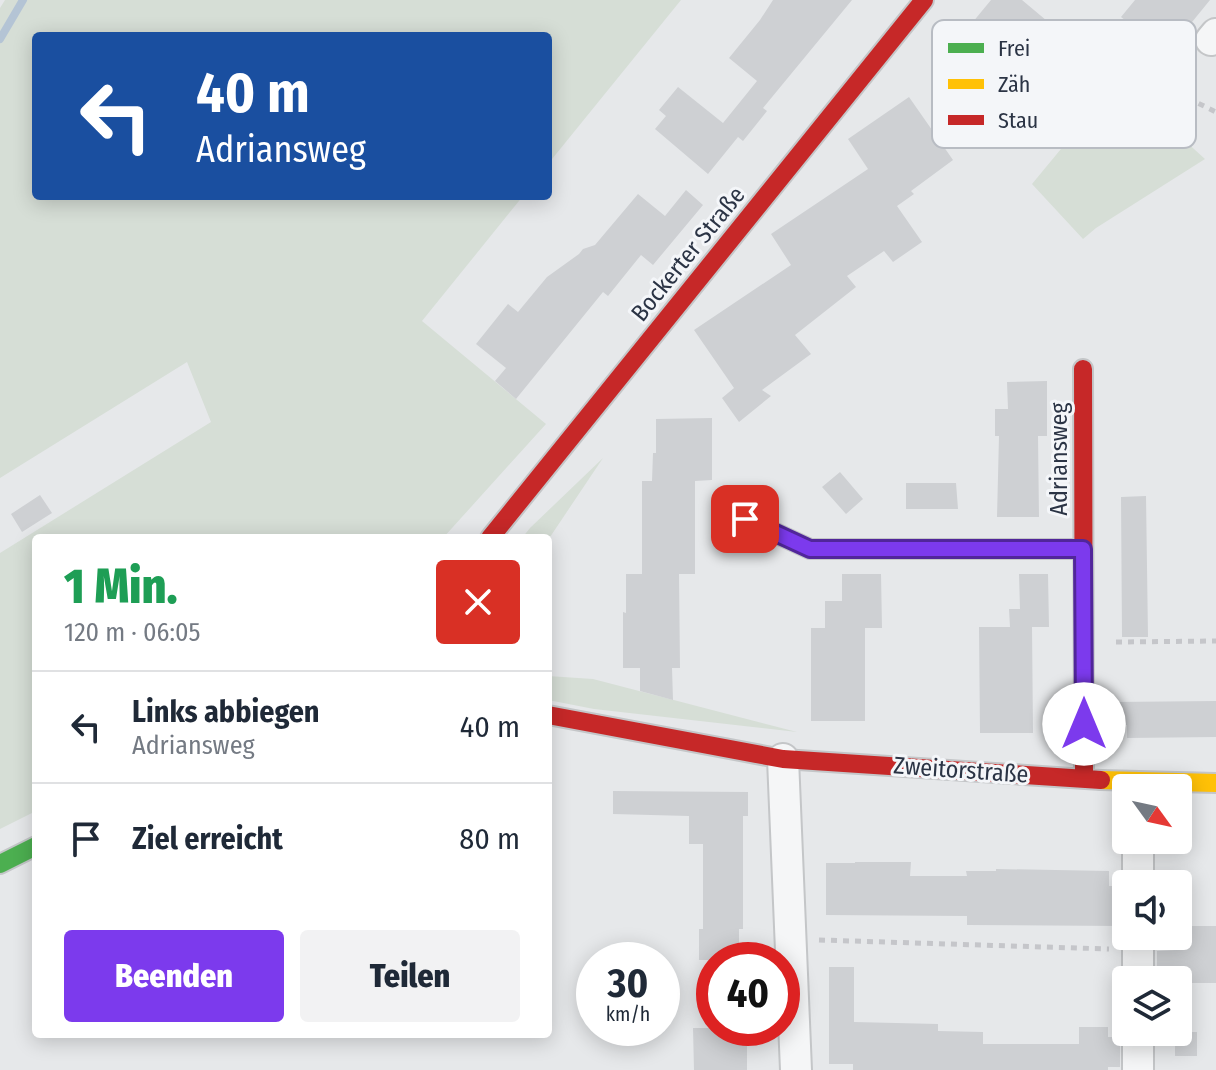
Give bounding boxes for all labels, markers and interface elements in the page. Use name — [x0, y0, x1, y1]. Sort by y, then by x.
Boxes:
legend — [932, 20, 1196, 148]
text: Frei — [998, 35, 1030, 62]
text: 40 m — [196, 60, 310, 127]
icon: left — [64, 64, 168, 168]
text: Zäh — [998, 71, 1030, 98]
text: Stau — [998, 107, 1038, 134]
text: Adriansweg — [196, 128, 366, 172]
street label: Bockerter Straße — [625, 181, 751, 327]
street label: Adriansweg — [1045, 402, 1073, 516]
pin — [711, 485, 779, 553]
icon: arrive — [723, 497, 767, 541]
text: 1 Min. — [64, 558, 178, 616]
button: close — [436, 560, 520, 644]
text: 120 m · 06:05 — [64, 617, 200, 648]
position arrow — [1042, 682, 1126, 766]
text: Links abbiegen — [132, 694, 320, 730]
icon: left — [64, 705, 108, 749]
text: 40 m — [460, 709, 520, 745]
text: Adriansweg — [132, 730, 255, 761]
street label: Zweitorstraße — [893, 751, 1029, 789]
north arrow — [1112, 774, 1192, 854]
map controls — [1112, 774, 1192, 1046]
icon: arrive — [64, 817, 108, 861]
text: Ziel erreicht — [132, 821, 283, 857]
text: 80 m — [459, 821, 520, 857]
button: sound — [1112, 870, 1192, 950]
button: Beenden — [64, 930, 284, 1022]
button: Teilen — [300, 930, 520, 1022]
speed limit sign: 40 — [696, 942, 800, 1046]
text: 30 — [608, 960, 648, 1008]
button: layers — [1112, 966, 1192, 1046]
text: km/h — [606, 1002, 650, 1026]

